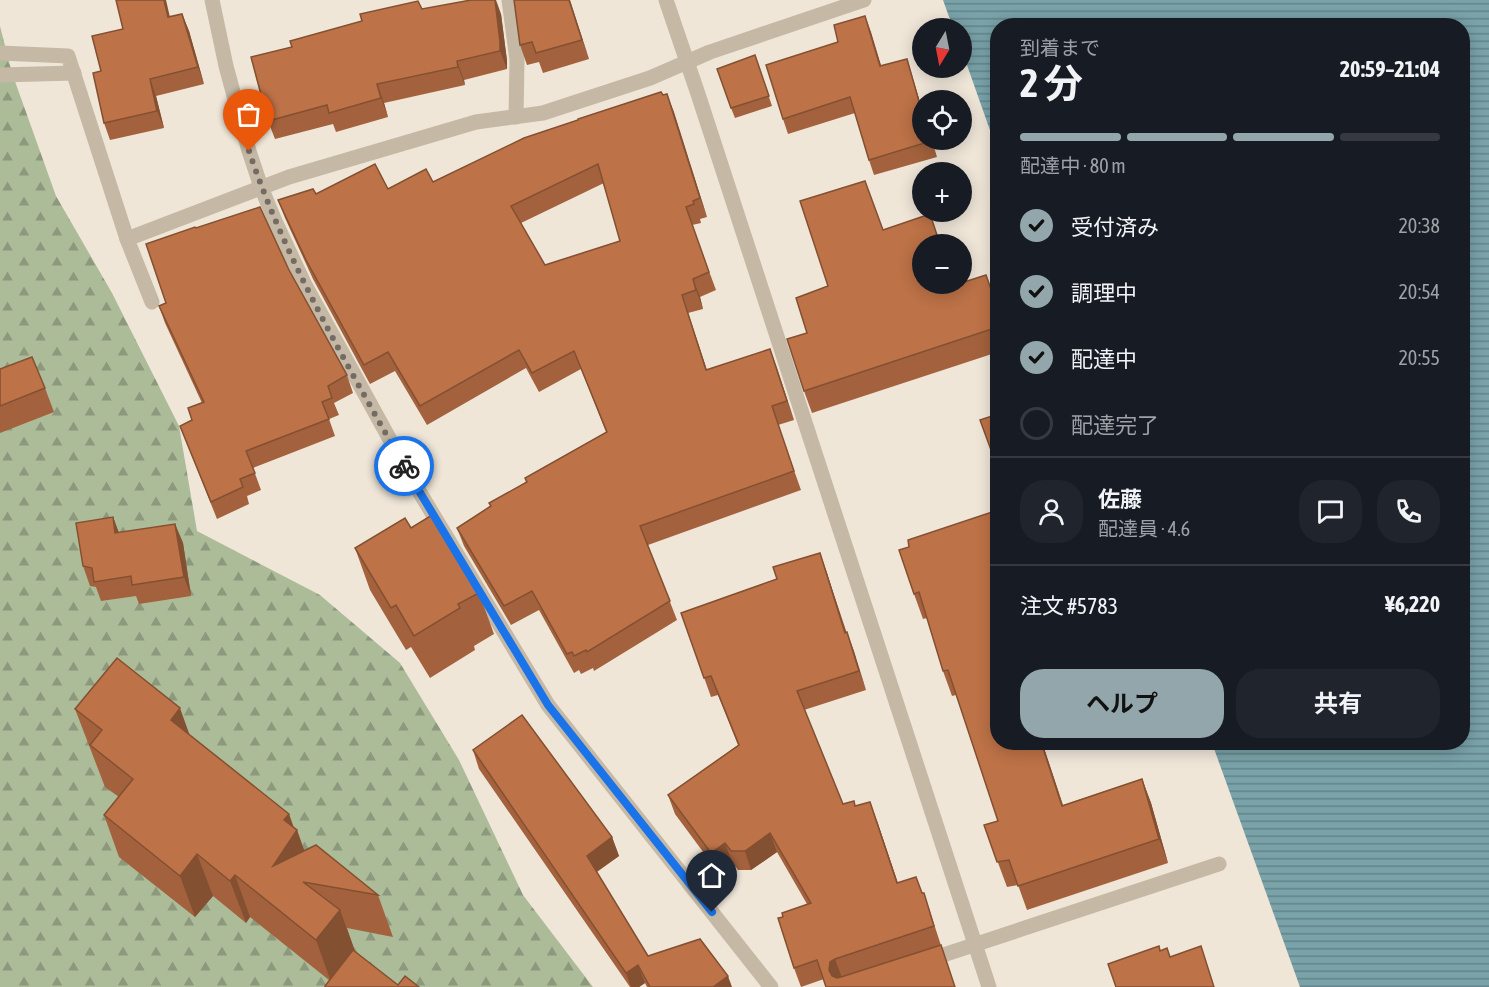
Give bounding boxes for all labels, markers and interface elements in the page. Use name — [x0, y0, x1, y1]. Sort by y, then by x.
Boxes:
north arrow — [912, 18, 972, 78]
map controls — [912, 18, 972, 294]
text: 到着まで — [1020, 36, 1100, 59]
text: 20:59–21:04 — [1340, 56, 1440, 82]
text: 2 分 — [1020, 61, 1083, 105]
pin — [223, 89, 274, 151]
button: locate — [912, 90, 972, 150]
icon: bag — [232, 98, 265, 131]
text: 配達中 · 80 m — [1020, 154, 1126, 177]
button: + — [912, 162, 972, 222]
icon: check — [1020, 209, 1053, 242]
text: 受付済み — [1071, 214, 1159, 240]
text: 20:38 — [1398, 214, 1440, 237]
button: − — [912, 234, 972, 294]
icon: check — [1020, 275, 1053, 308]
text: 調理中 — [1071, 280, 1137, 306]
text: 20:54 — [1398, 280, 1440, 303]
icon: check — [1020, 341, 1053, 374]
text: 配達中 — [1071, 346, 1137, 372]
text: 20:55 — [1398, 346, 1440, 369]
text: 配達完了 — [1071, 412, 1159, 438]
courier — [374, 436, 434, 496]
icon: bike — [388, 450, 421, 483]
button: person — [1020, 480, 1083, 543]
button: chat — [1299, 480, 1362, 543]
button: phone — [1377, 480, 1440, 543]
text: 佐藤 — [1098, 486, 1142, 512]
text: 配達員 · 4.6 — [1098, 517, 1190, 540]
text: ¥6,220 — [1385, 591, 1440, 617]
text: 注文 #5783 — [1020, 593, 1118, 619]
button: ヘルプ — [1020, 669, 1224, 738]
button: 共有 — [1236, 669, 1440, 738]
pin — [686, 850, 737, 912]
icon: home — [695, 859, 728, 892]

